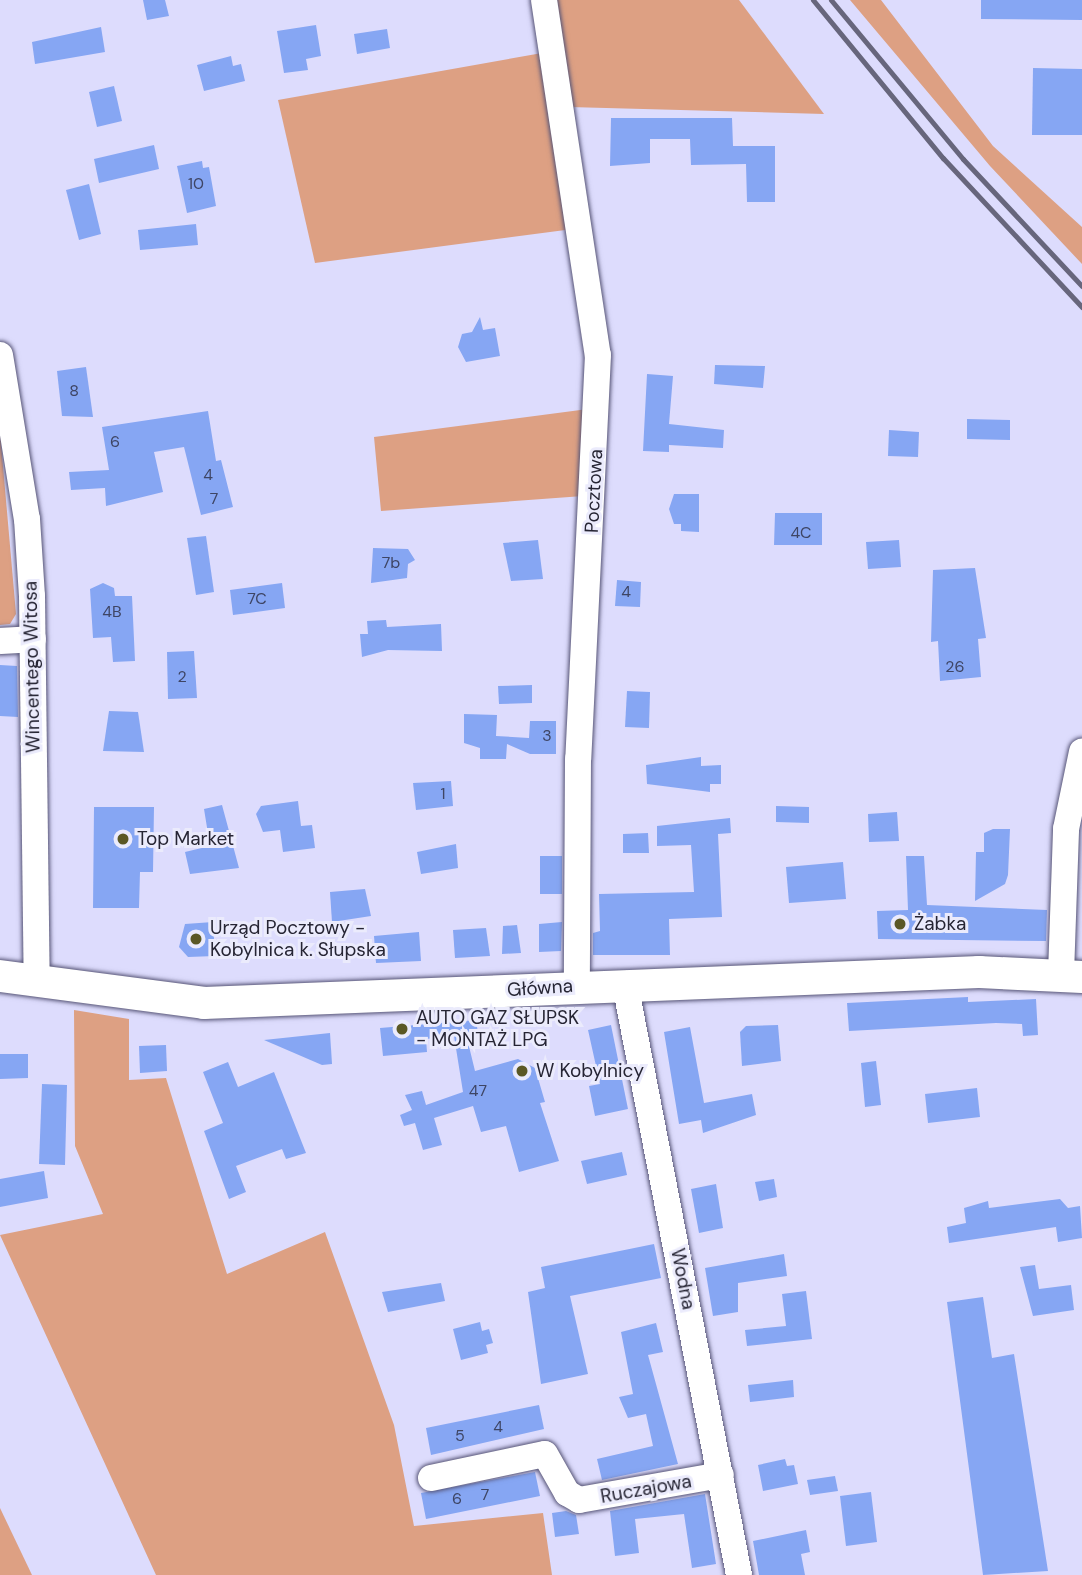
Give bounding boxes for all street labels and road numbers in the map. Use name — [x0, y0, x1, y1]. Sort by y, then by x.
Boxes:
street label: Pocztowa — [580, 449, 608, 533]
street label: Wincentego Witosa — [19, 581, 45, 753]
street label: Główna — [506, 974, 574, 1002]
street label: Wodna — [666, 1246, 700, 1312]
street label: Ruczajowa — [599, 1470, 693, 1508]

